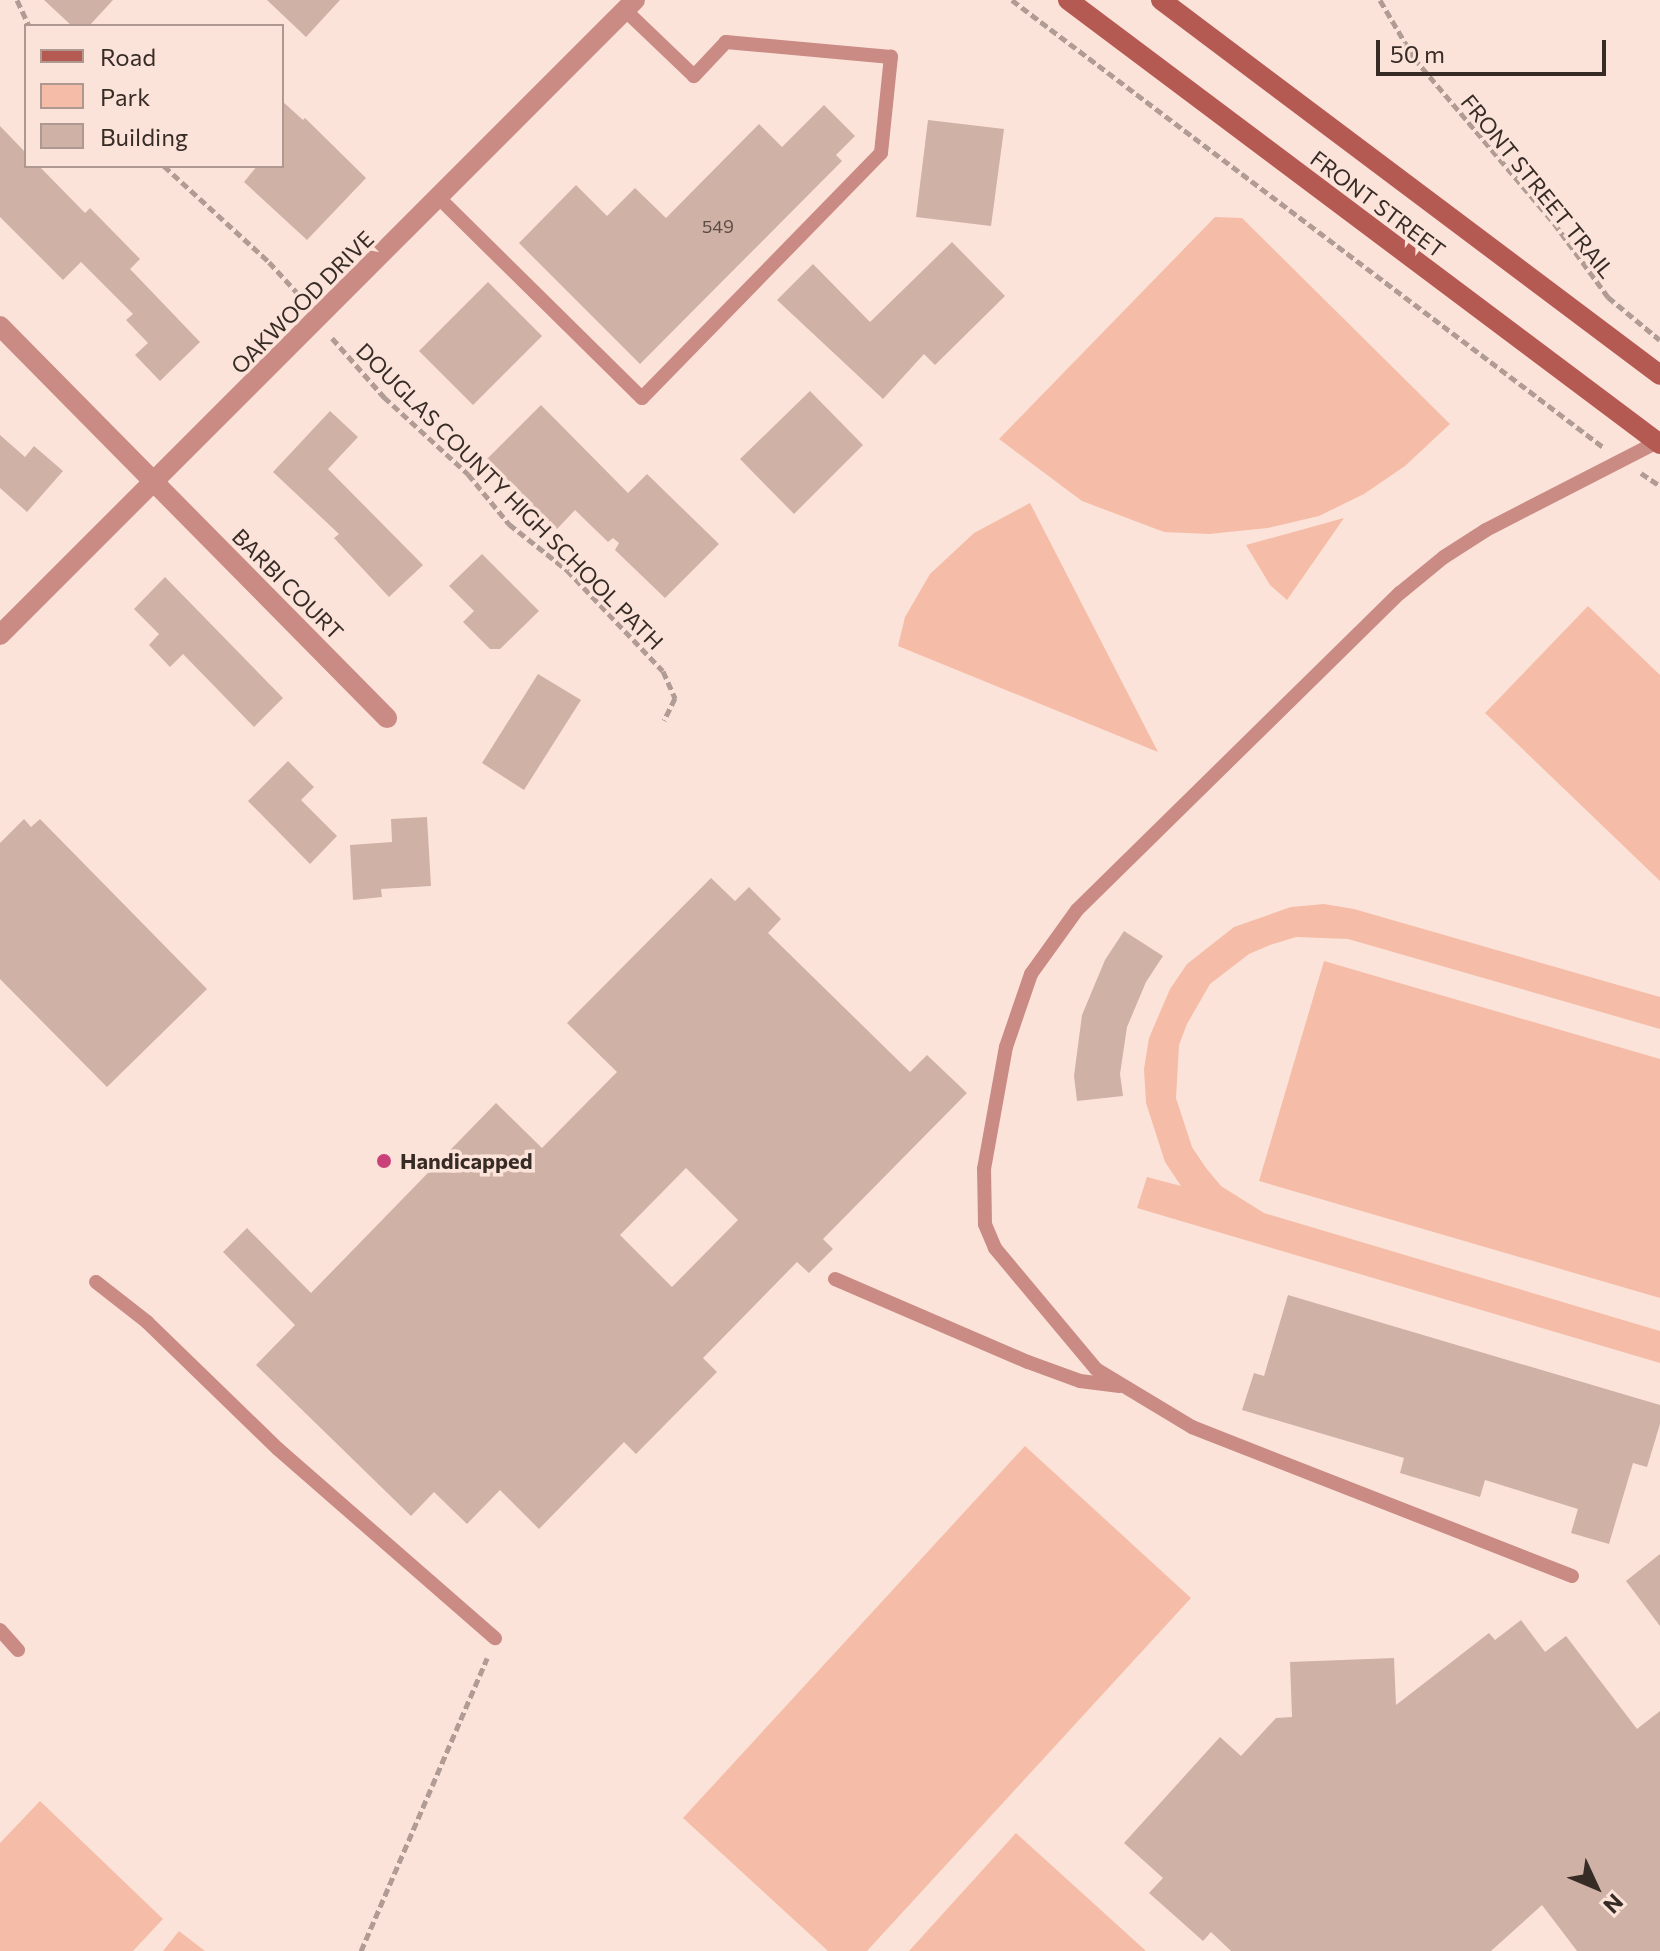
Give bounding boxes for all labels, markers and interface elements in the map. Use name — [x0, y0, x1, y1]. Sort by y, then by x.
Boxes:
legend — [24, 24, 284, 168]
scale bar — [1380, 24, 1610, 74]
text: 50 m — [1390, 39, 1445, 68]
text: Road — [100, 42, 156, 71]
text: Park — [100, 82, 150, 111]
street label: FRONT STREET TRAIL — [1456, 89, 1620, 283]
text: Building — [100, 122, 188, 151]
street label: FRONT STREET — [1306, 145, 1450, 263]
house number: 549 — [702, 215, 734, 237]
street label: OAKWOOD DRIVE — [225, 225, 379, 379]
street label: DOUGLAS COUNTY HIGH SCHOOL PATH — [351, 337, 669, 655]
street label: BARBI COURT — [227, 523, 349, 645]
place label: Handicapped — [400, 1148, 533, 1174]
marker: Handicapped — [375, 1152, 393, 1170]
north arrow — [1556, 1847, 1636, 1927]
text: N — [1598, 1889, 1629, 1919]

